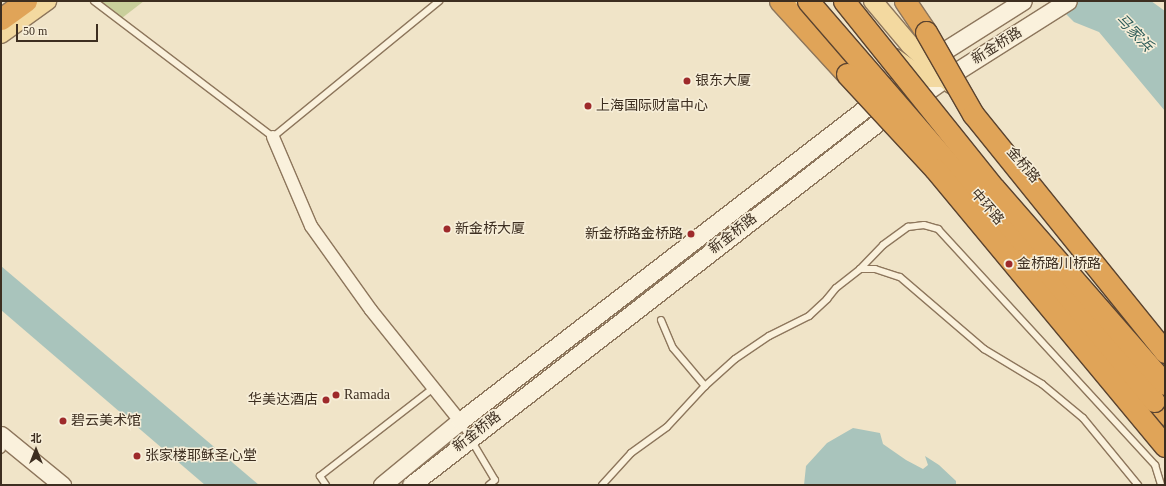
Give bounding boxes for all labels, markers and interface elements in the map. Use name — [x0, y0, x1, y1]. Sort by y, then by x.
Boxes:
water label: 马家浜 — [1112, 11, 1156, 55]
scale bar — [18, 16, 100, 42]
text: 50 m — [23, 24, 47, 38]
street label: 新金桥路 — [969, 24, 1025, 68]
place label: 银东大厦 — [695, 73, 751, 89]
marker: 银东大厦 — [682, 76, 692, 86]
place label: 上海国际财富中心 — [596, 98, 708, 114]
marker: 上海国际财富中心 — [583, 101, 593, 111]
street label: 金桥路 — [1003, 144, 1043, 186]
street label: 中环路 — [967, 186, 1007, 228]
street label: 新金桥路 — [706, 210, 760, 258]
place label: 新金桥大厦 — [455, 221, 525, 237]
marker: 新金桥大厦 — [442, 224, 452, 234]
place label: 新金桥路金桥路 — [585, 226, 683, 242]
marker: 新金桥路金桥路 — [686, 229, 696, 239]
place label: 金桥路川桥路 — [1017, 256, 1101, 272]
marker: 金桥路川桥路 — [1004, 259, 1014, 269]
place label: Ramada — [344, 387, 390, 403]
marker: Ramada — [331, 390, 341, 400]
place label: 华美达酒店 — [248, 392, 318, 408]
marker: 华美达酒店 — [321, 395, 331, 405]
street label: 新金桥路 — [450, 408, 504, 456]
place label: 碧云美术馆 — [71, 413, 141, 429]
marker: 碧云美术馆 — [58, 416, 68, 426]
north arrow — [16, 430, 56, 470]
text: 北 — [31, 432, 42, 444]
place label: 张家楼耶稣圣心堂 — [145, 448, 257, 464]
marker: 张家楼耶稣圣心堂 — [132, 451, 142, 461]

